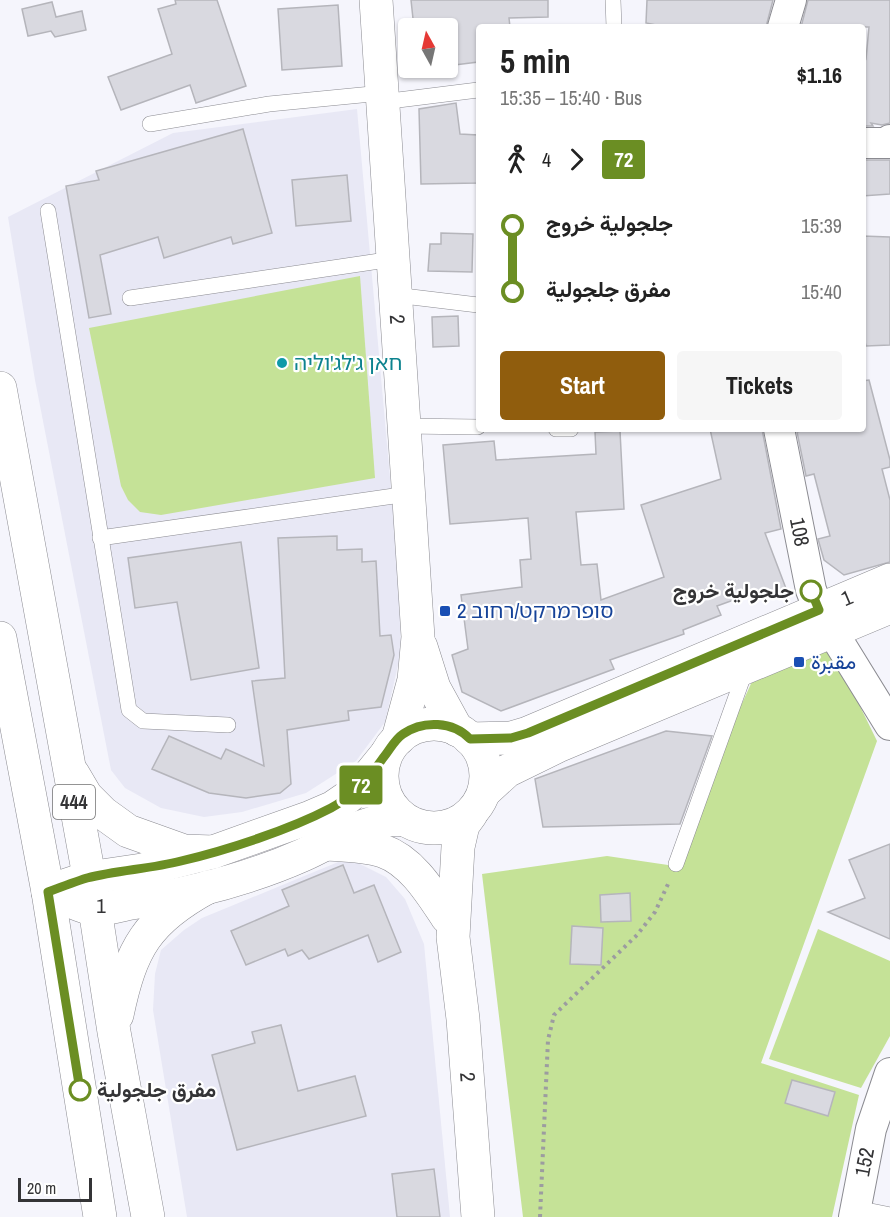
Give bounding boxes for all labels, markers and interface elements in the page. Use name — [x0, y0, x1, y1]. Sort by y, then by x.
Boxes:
north arrow — [398, 18, 458, 78]
map controls — [398, 18, 458, 78]
text: 5 min — [500, 39, 571, 83]
text: $1.16 — [797, 60, 842, 90]
text: 15:35 – 15:40 · Bus — [500, 84, 642, 111]
icon: walk — [500, 143, 533, 176]
icon: forward — [560, 143, 593, 176]
text: 72 — [614, 145, 633, 174]
text: 4 — [542, 146, 551, 173]
text: جلجولية خروج — [546, 208, 673, 238]
text: 15:39 — [801, 212, 842, 239]
text: مفرق جلجولية — [546, 274, 671, 304]
text: 15:40 — [801, 278, 842, 305]
street label: 2 — [383, 314, 412, 325]
place label: חאן ג'לג'וליה — [294, 348, 402, 377]
button: Start — [500, 351, 665, 420]
button: Tickets — [677, 351, 842, 420]
marker: חאן ג'לג'וליה — [275, 356, 289, 370]
street label: 108 — [783, 515, 817, 549]
place label: جلجولية خروج — [673, 576, 794, 605]
marker: جلجولية خروج — [800, 580, 822, 602]
street label: 1 — [837, 582, 857, 613]
place label: סופרמרקט/רחוב 2 — [457, 596, 613, 625]
marker: סופרמרקט/רחוב 2 — [438, 604, 452, 618]
place label: مقبرة — [811, 647, 856, 676]
marker: مقبرة — [792, 655, 806, 669]
line badge: 72 — [334, 766, 388, 804]
text: 72 — [351, 771, 371, 800]
road number: 444 — [53, 785, 95, 819]
street label: 1 — [96, 891, 106, 920]
street label: 2 — [453, 1071, 483, 1083]
place label: مفرق جلجولية — [97, 1075, 216, 1104]
marker: مفرق جلجولية — [69, 1079, 91, 1101]
street label: 152 — [847, 1145, 881, 1179]
scale bar — [18, 1175, 92, 1202]
text: 20 m — [27, 1177, 56, 1199]

